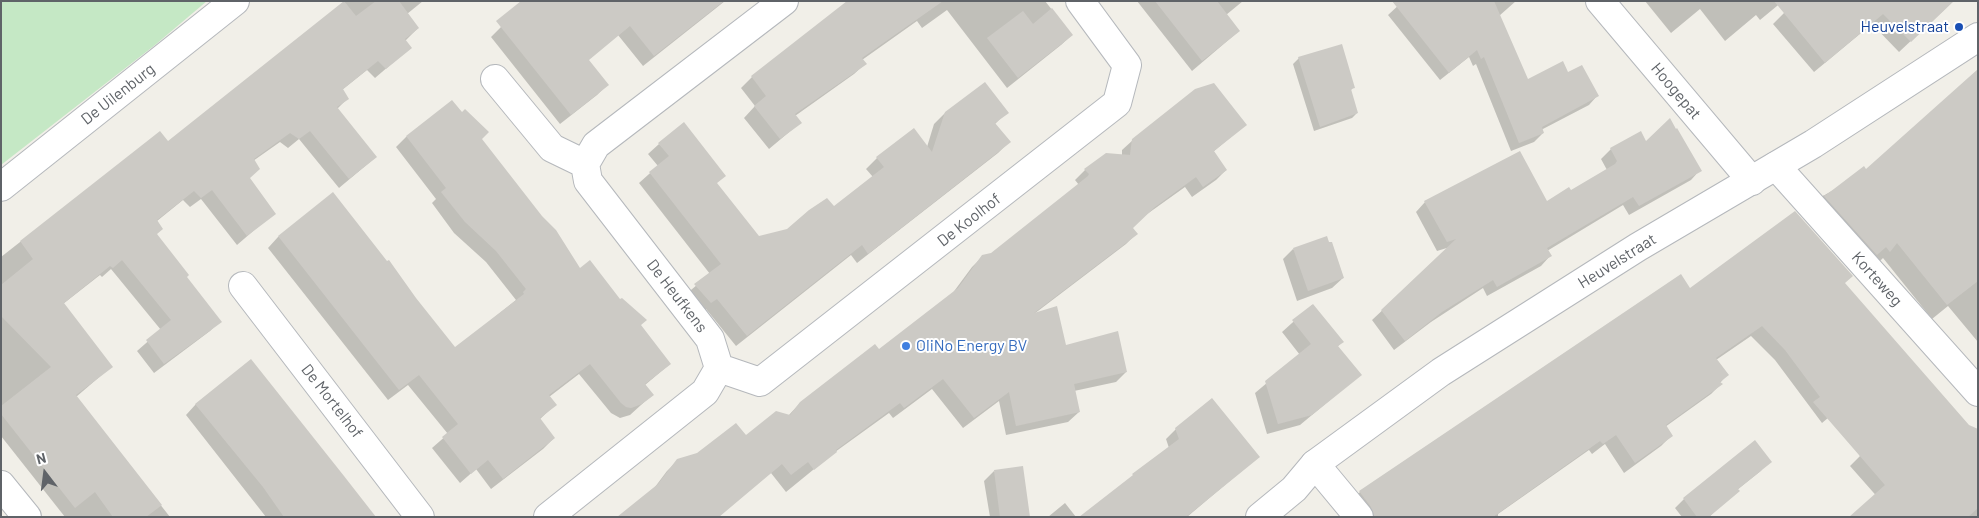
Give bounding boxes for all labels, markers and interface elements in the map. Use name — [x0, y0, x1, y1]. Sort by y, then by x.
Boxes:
place label: Heuvelstraat — [1860, 17, 1949, 37]
marker: Heuvelstraat — [1953, 21, 1965, 33]
street label: De Uilenburg — [77, 59, 159, 129]
street label: Hoogepat — [1647, 59, 1705, 123]
street label: De Koolhof — [933, 189, 1005, 251]
street label: Heuvelstraat — [1574, 229, 1660, 293]
street label: Korteweg — [1848, 248, 1906, 310]
street label: De Heufkens — [643, 256, 711, 336]
place label: OliNo Energy BV — [916, 336, 1027, 356]
marker: OliNo Energy BV — [900, 340, 912, 352]
street label: De Mortelhof — [297, 360, 367, 442]
north arrow — [20, 448, 70, 498]
text: N — [34, 449, 48, 467]

